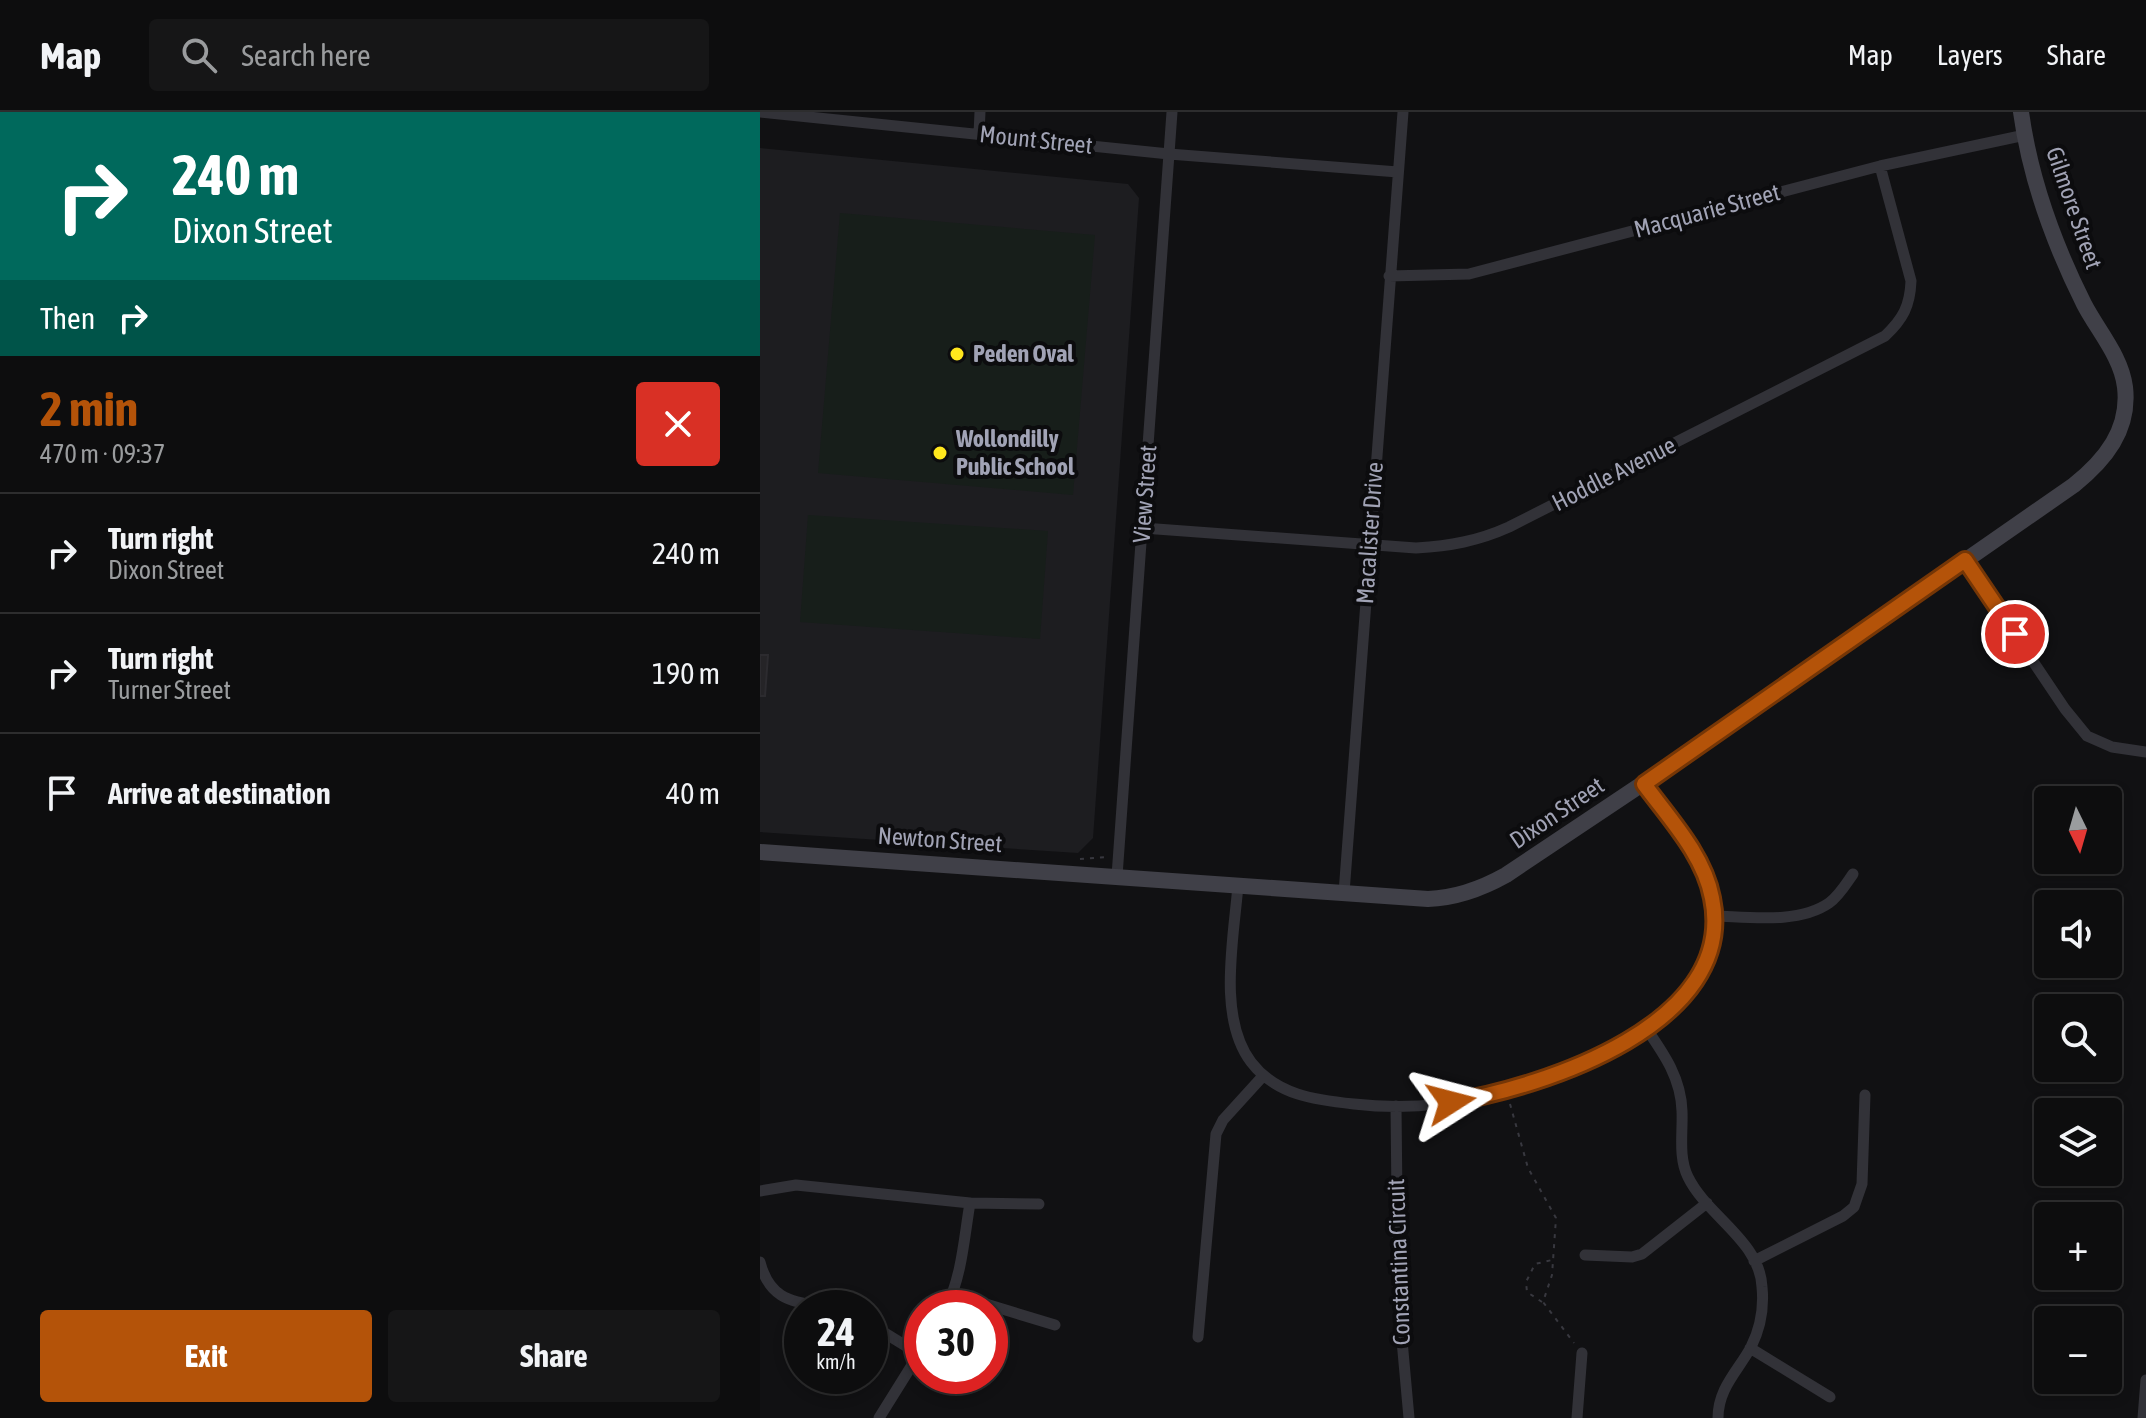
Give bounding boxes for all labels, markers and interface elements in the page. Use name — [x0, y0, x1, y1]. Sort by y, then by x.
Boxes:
search box — [149, 19, 709, 91]
icon: search — [177, 33, 221, 77]
text: Map — [40, 34, 101, 77]
text: Search here — [241, 38, 371, 72]
text: Map — [1848, 39, 1893, 71]
text: Layers — [1937, 39, 2003, 71]
text: Share — [2047, 39, 2106, 71]
street label: Mount Street — [978, 120, 1094, 159]
text: 240 m — [172, 143, 299, 207]
street label: Gilmore Street — [2041, 143, 2108, 272]
icon: right — [40, 144, 144, 248]
street label: Macquarie Street — [1631, 178, 1783, 243]
text: Dixon Street — [172, 209, 333, 251]
icon: right — [111, 296, 155, 340]
text: Then — [40, 301, 95, 335]
place label: Peden Oval — [973, 340, 1074, 367]
marker: Peden Oval — [948, 345, 966, 363]
text: 2 min — [40, 381, 138, 436]
button: close — [636, 382, 720, 466]
place label: Wollondilly Public School — [955, 425, 1075, 480]
street label: Hoddle Avenue — [1548, 431, 1680, 516]
text: 470 m · 09:37 — [40, 439, 165, 469]
marker: Wollondilly Public School — [931, 444, 949, 462]
street label: View Street — [1128, 444, 1161, 544]
street label: Macalister Drive — [1351, 461, 1388, 605]
text: Turn right — [108, 521, 214, 555]
icon: right — [40, 531, 84, 575]
text: 240 m — [652, 536, 720, 570]
text: Dixon Street — [108, 555, 224, 585]
pin — [1981, 600, 2049, 668]
icon: arrive — [1993, 612, 2037, 656]
text: Turn right — [108, 641, 214, 675]
icon: right — [40, 651, 84, 695]
text: 190 m — [652, 656, 720, 690]
text: Turner Street — [108, 675, 231, 705]
icon: arrive — [40, 771, 84, 815]
street label: Dixon Street — [1505, 771, 1609, 854]
text: Arrive at destination — [108, 776, 330, 810]
text: 40 m — [666, 776, 720, 810]
north arrow — [2034, 786, 2122, 874]
map controls — [2034, 786, 2122, 1394]
street label: Newton Street — [877, 822, 1003, 857]
button: sound — [2034, 890, 2122, 978]
button: search — [2034, 994, 2122, 1082]
position arrow — [1409, 1060, 1493, 1144]
button: layers — [2034, 1098, 2122, 1186]
street label: Constantina Circuit — [1382, 1178, 1415, 1346]
button: + — [2034, 1202, 2122, 1290]
speed limit sign: 30 — [904, 1290, 1008, 1394]
button: − — [2034, 1306, 2122, 1394]
text: 24 — [817, 1309, 855, 1354]
button: Exit — [40, 1310, 372, 1402]
button: Share — [388, 1310, 720, 1402]
text: km/h — [816, 1350, 856, 1373]

